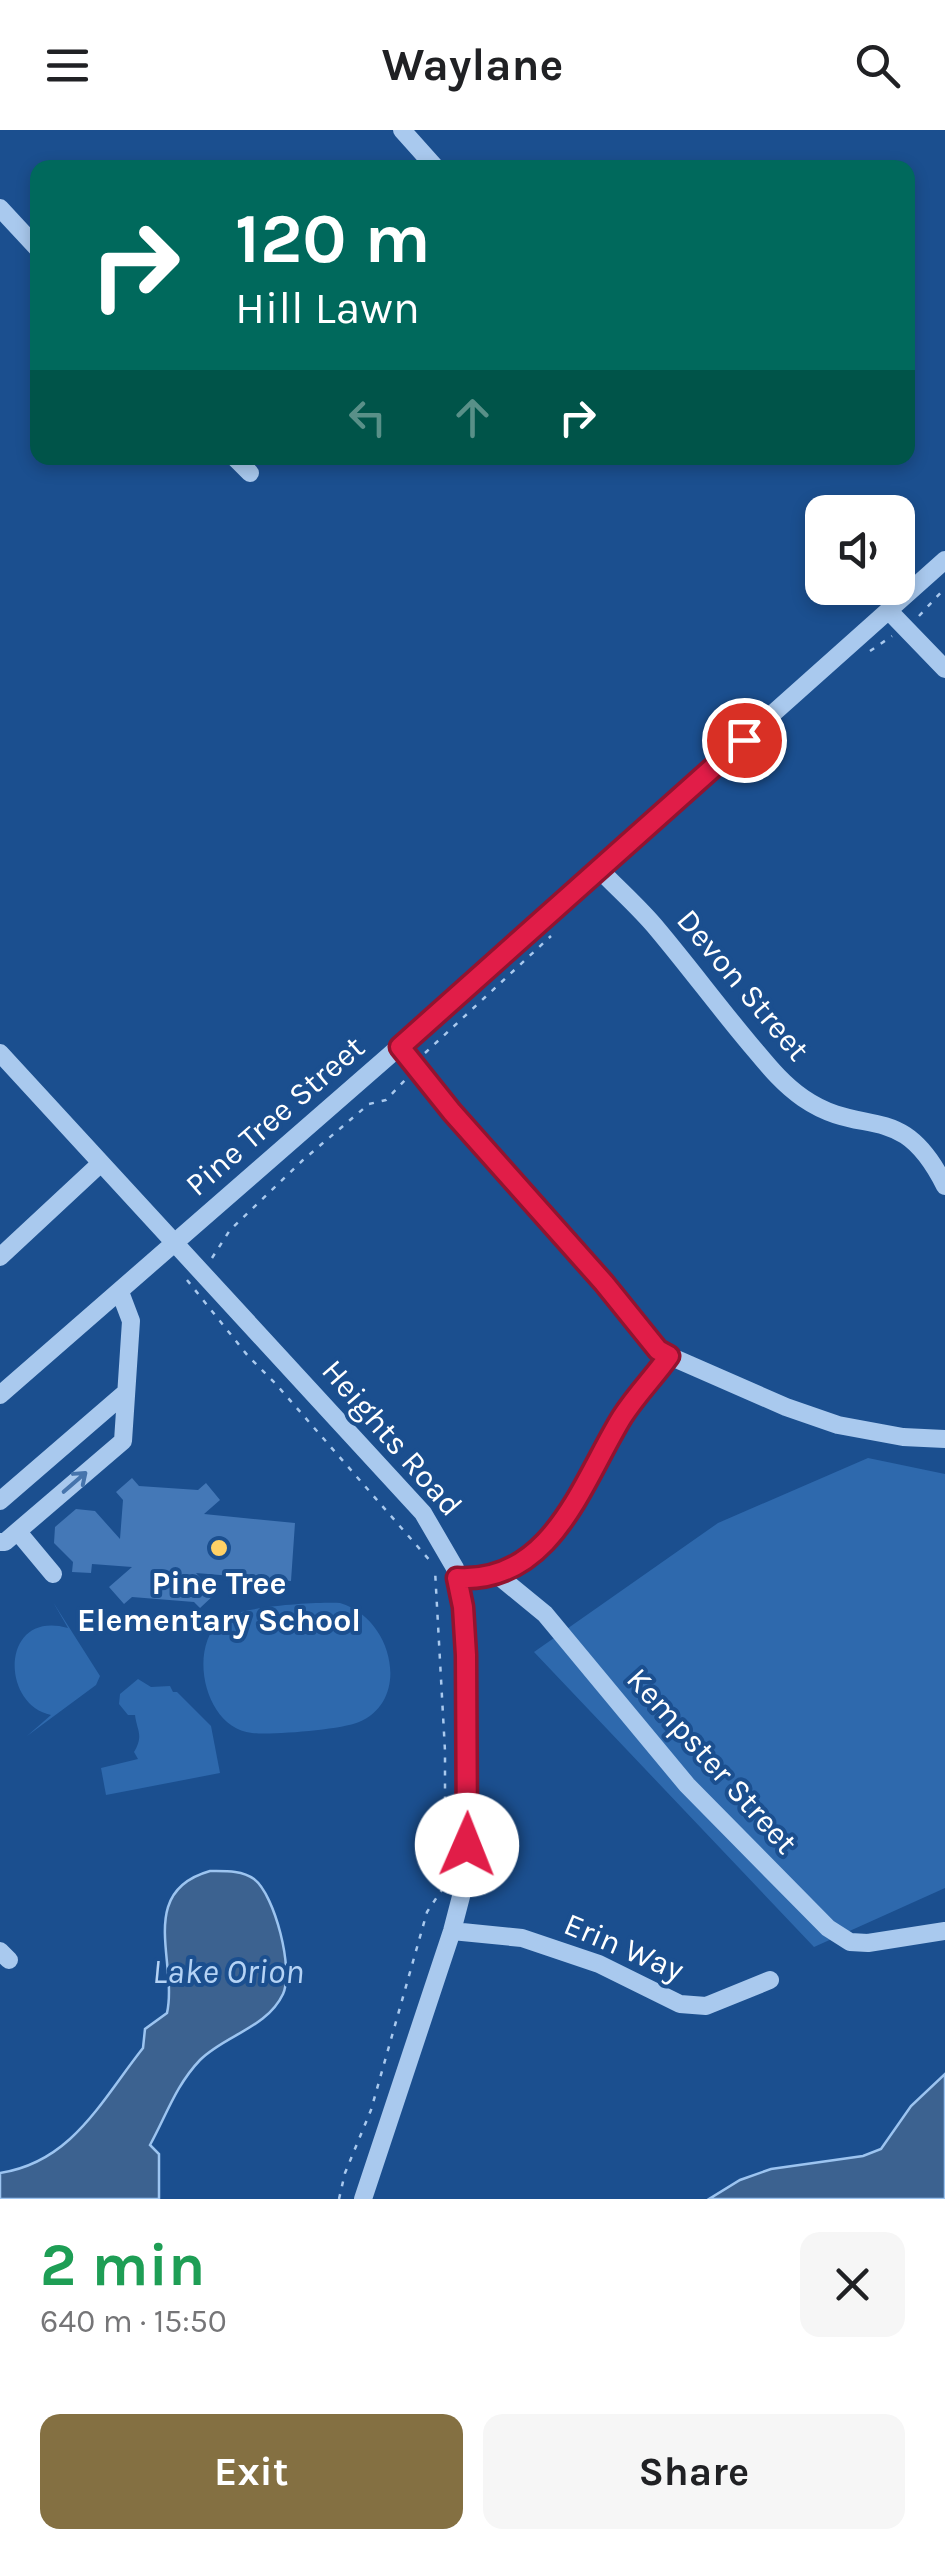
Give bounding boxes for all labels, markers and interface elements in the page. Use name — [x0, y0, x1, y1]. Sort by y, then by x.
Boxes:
icon: menu — [40, 38, 95, 93]
icon: search — [850, 38, 905, 93]
text: Waylane — [382, 39, 563, 91]
text: 120 m — [235, 198, 431, 280]
icon: right — [70, 200, 200, 330]
text: Hill Lawn — [235, 282, 420, 334]
icon: left — [340, 390, 395, 445]
icon: ahead — [445, 390, 500, 445]
icon: right — [550, 390, 605, 445]
map controls — [805, 495, 915, 605]
button: sound — [805, 495, 915, 605]
pin — [702, 698, 787, 783]
icon: arrive — [717, 713, 772, 768]
street label: Devon Street — [669, 902, 817, 1068]
street label: Pine Tree Street — [178, 1029, 372, 1203]
street label: Heights Road — [314, 1352, 470, 1524]
one-way arrow — [62, 1472, 88, 1494]
marker: Pine Tree Elementary School — [208, 1537, 230, 1559]
place label: Pine Tree Elementary School — [77, 1565, 361, 1639]
street label: Kempster Street — [619, 1661, 805, 1861]
position arrow — [415, 1793, 519, 1897]
street label: Erin Way — [559, 1905, 689, 1989]
water label: Lake Orion — [152, 1951, 304, 1992]
text: 2 min — [40, 2230, 205, 2300]
button: close — [800, 2232, 905, 2337]
text: 640 m · 15:50 — [40, 2303, 227, 2340]
button: Exit — [40, 2414, 463, 2529]
button: Share — [483, 2414, 905, 2529]

